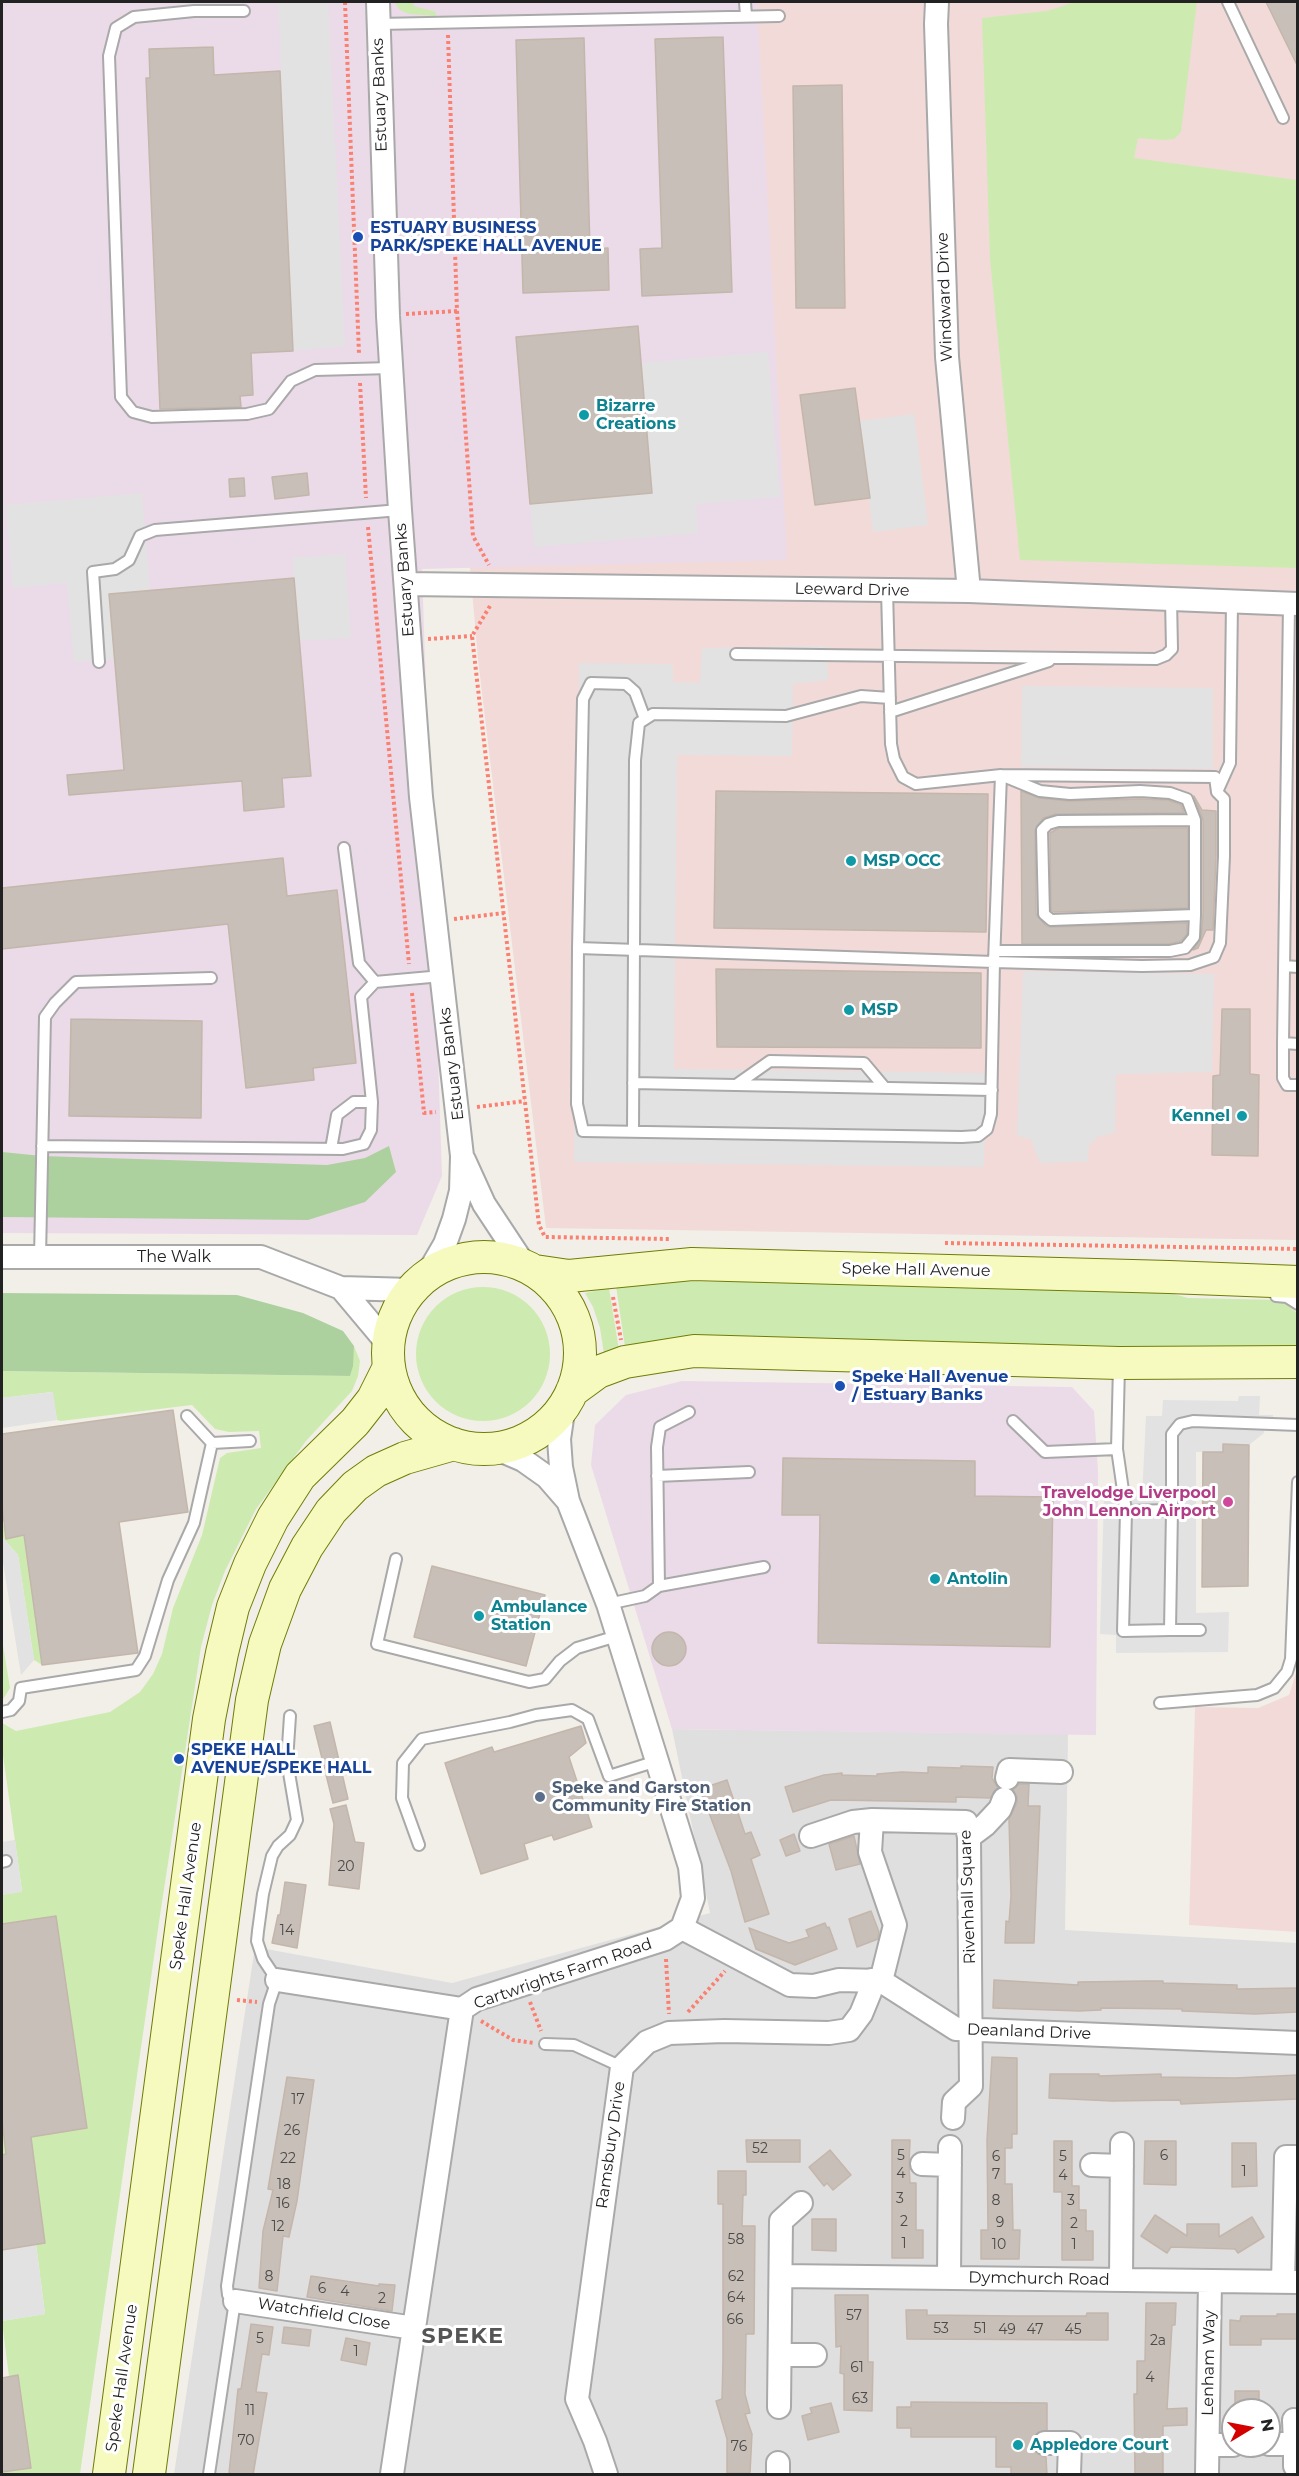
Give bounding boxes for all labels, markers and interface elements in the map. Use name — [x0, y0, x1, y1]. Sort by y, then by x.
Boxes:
street label: Estuary Banks — [368, 38, 392, 152]
place label: ESTUARY BUSINESS PARK/SPEKE HALL AVENUE — [370, 218, 602, 256]
marker: ESTUARY BUSINESS PARK/SPEKE HALL AVENUE — [351, 230, 365, 244]
street label: Windward Drive — [933, 232, 957, 362]
place label: Bizarre Creations — [596, 396, 676, 434]
marker: Bizarre Creations — [577, 408, 591, 422]
street label: Estuary Banks — [391, 523, 419, 637]
street label: Leeward Drive — [794, 579, 910, 601]
place label: MSP OCC — [863, 851, 941, 871]
marker: MSP OCC — [844, 854, 858, 868]
place label: MSP — [861, 1000, 898, 1020]
marker: MSP — [842, 1003, 856, 1017]
street label: Estuary Banks — [436, 1006, 468, 1122]
place label: Kennel — [1171, 1106, 1230, 1126]
marker: Kennel — [1235, 1109, 1249, 1123]
street label: The Walk — [137, 1247, 211, 1267]
street label: Speke Hall Avenue — [841, 1259, 991, 1281]
place label: Speke Hall Avenue / Estuary Banks — [852, 1367, 1008, 1405]
marker: Speke Hall Avenue / Estuary Banks — [833, 1379, 847, 1393]
place label: Travelodge Liverpool John Lennon Airport — [1041, 1483, 1216, 1521]
marker: Travelodge Liverpool John Lennon Airport — [1221, 1495, 1235, 1509]
place label: Antolin — [947, 1569, 1008, 1589]
marker: Antolin — [928, 1572, 942, 1586]
place label: Ambulance Station — [491, 1597, 587, 1635]
marker: Ambulance Station — [472, 1609, 486, 1623]
place label: SPEKE HALL AVENUE/SPEKE HALL — [191, 1740, 371, 1778]
marker: SPEKE HALL AVENUE/SPEKE HALL — [172, 1752, 186, 1766]
place label: Speke and Garston Community Fire Station — [552, 1778, 751, 1816]
marker: Speke and Garston Community Fire Station — [533, 1790, 547, 1804]
street label: Speke Hall Avenue — [166, 1821, 206, 1971]
street label: Rivenhall Square — [956, 1829, 980, 1965]
house number: 20 — [337, 1859, 355, 1875]
house number: 14 — [280, 1923, 294, 1939]
street label: Cartwrights Farm Road — [471, 1934, 655, 2014]
street label: Deanland Drive — [967, 2020, 1091, 2044]
street label: Ramsbury Drive — [593, 2080, 629, 2210]
house number: 17 — [291, 2092, 305, 2108]
house number: 26 — [284, 2123, 300, 2139]
house number: 52 — [752, 2141, 768, 2157]
house number: 5 — [897, 2148, 905, 2164]
house number: 6 — [1160, 2148, 1168, 2164]
house number: 6 — [992, 2149, 1000, 2165]
house number: 5 — [1059, 2149, 1067, 2165]
house number: 22 — [280, 2151, 296, 2167]
house number: 1 — [1241, 2164, 1247, 2180]
house number: 4 — [896, 2166, 906, 2182]
house number: 7 — [992, 2167, 1000, 2183]
house number: 4 — [1058, 2168, 1068, 2184]
house number: 18 — [277, 2177, 291, 2193]
house number: 3 — [896, 2191, 904, 2207]
house number: 8 — [992, 2193, 1000, 2209]
house number: 3 — [1067, 2193, 1075, 2209]
house number: 16 — [276, 2196, 290, 2212]
house number: 2 — [900, 2214, 908, 2230]
house number: 9 — [996, 2215, 1004, 2231]
house number: 2 — [1070, 2216, 1078, 2232]
house number: 12 — [271, 2219, 285, 2235]
house number: 58 — [728, 2232, 744, 2248]
house number: 1 — [901, 2236, 907, 2252]
house number: 10 — [992, 2237, 1006, 2253]
house number: 1 — [1071, 2237, 1077, 2253]
street label: Dymchurch Road — [968, 2268, 1110, 2290]
house number: 8 — [265, 2269, 273, 2285]
house number: 62 — [728, 2269, 744, 2285]
house number: 6 — [318, 2281, 326, 2297]
house number: 4 — [340, 2284, 350, 2300]
house number: 64 — [727, 2290, 745, 2306]
house number: 2 — [378, 2291, 386, 2307]
street label: Watchfield Close — [256, 2294, 392, 2334]
street label: Speke Hall Avenue — [102, 2303, 142, 2453]
house number: 57 — [846, 2308, 862, 2324]
street label: Lenham Way — [1198, 2310, 1220, 2416]
house number: 66 — [726, 2312, 744, 2328]
house number: 53 — [933, 2321, 949, 2337]
house number: 51 — [974, 2321, 986, 2337]
house number: 49 — [998, 2322, 1016, 2338]
house number: 47 — [1027, 2322, 1043, 2338]
house number: 45 — [1064, 2322, 1082, 2338]
district label: SPEKE — [421, 2324, 505, 2350]
house number: 5 — [256, 2331, 264, 2347]
house number: 2a — [1150, 2333, 1166, 2349]
house number: 1 — [353, 2344, 359, 2360]
house number: 61 — [850, 2360, 864, 2376]
house number: 4 — [1145, 2370, 1155, 2386]
house number: 63 — [852, 2391, 868, 2407]
north arrow — [1221, 2398, 1281, 2458]
house number: 11 — [245, 2403, 255, 2419]
text: N — [1257, 2417, 1278, 2433]
house number: 70 — [237, 2433, 255, 2449]
place label: Appledore Court — [1030, 2435, 1169, 2455]
marker: Appledore Court — [1011, 2438, 1025, 2452]
house number: 76 — [731, 2439, 747, 2455]

